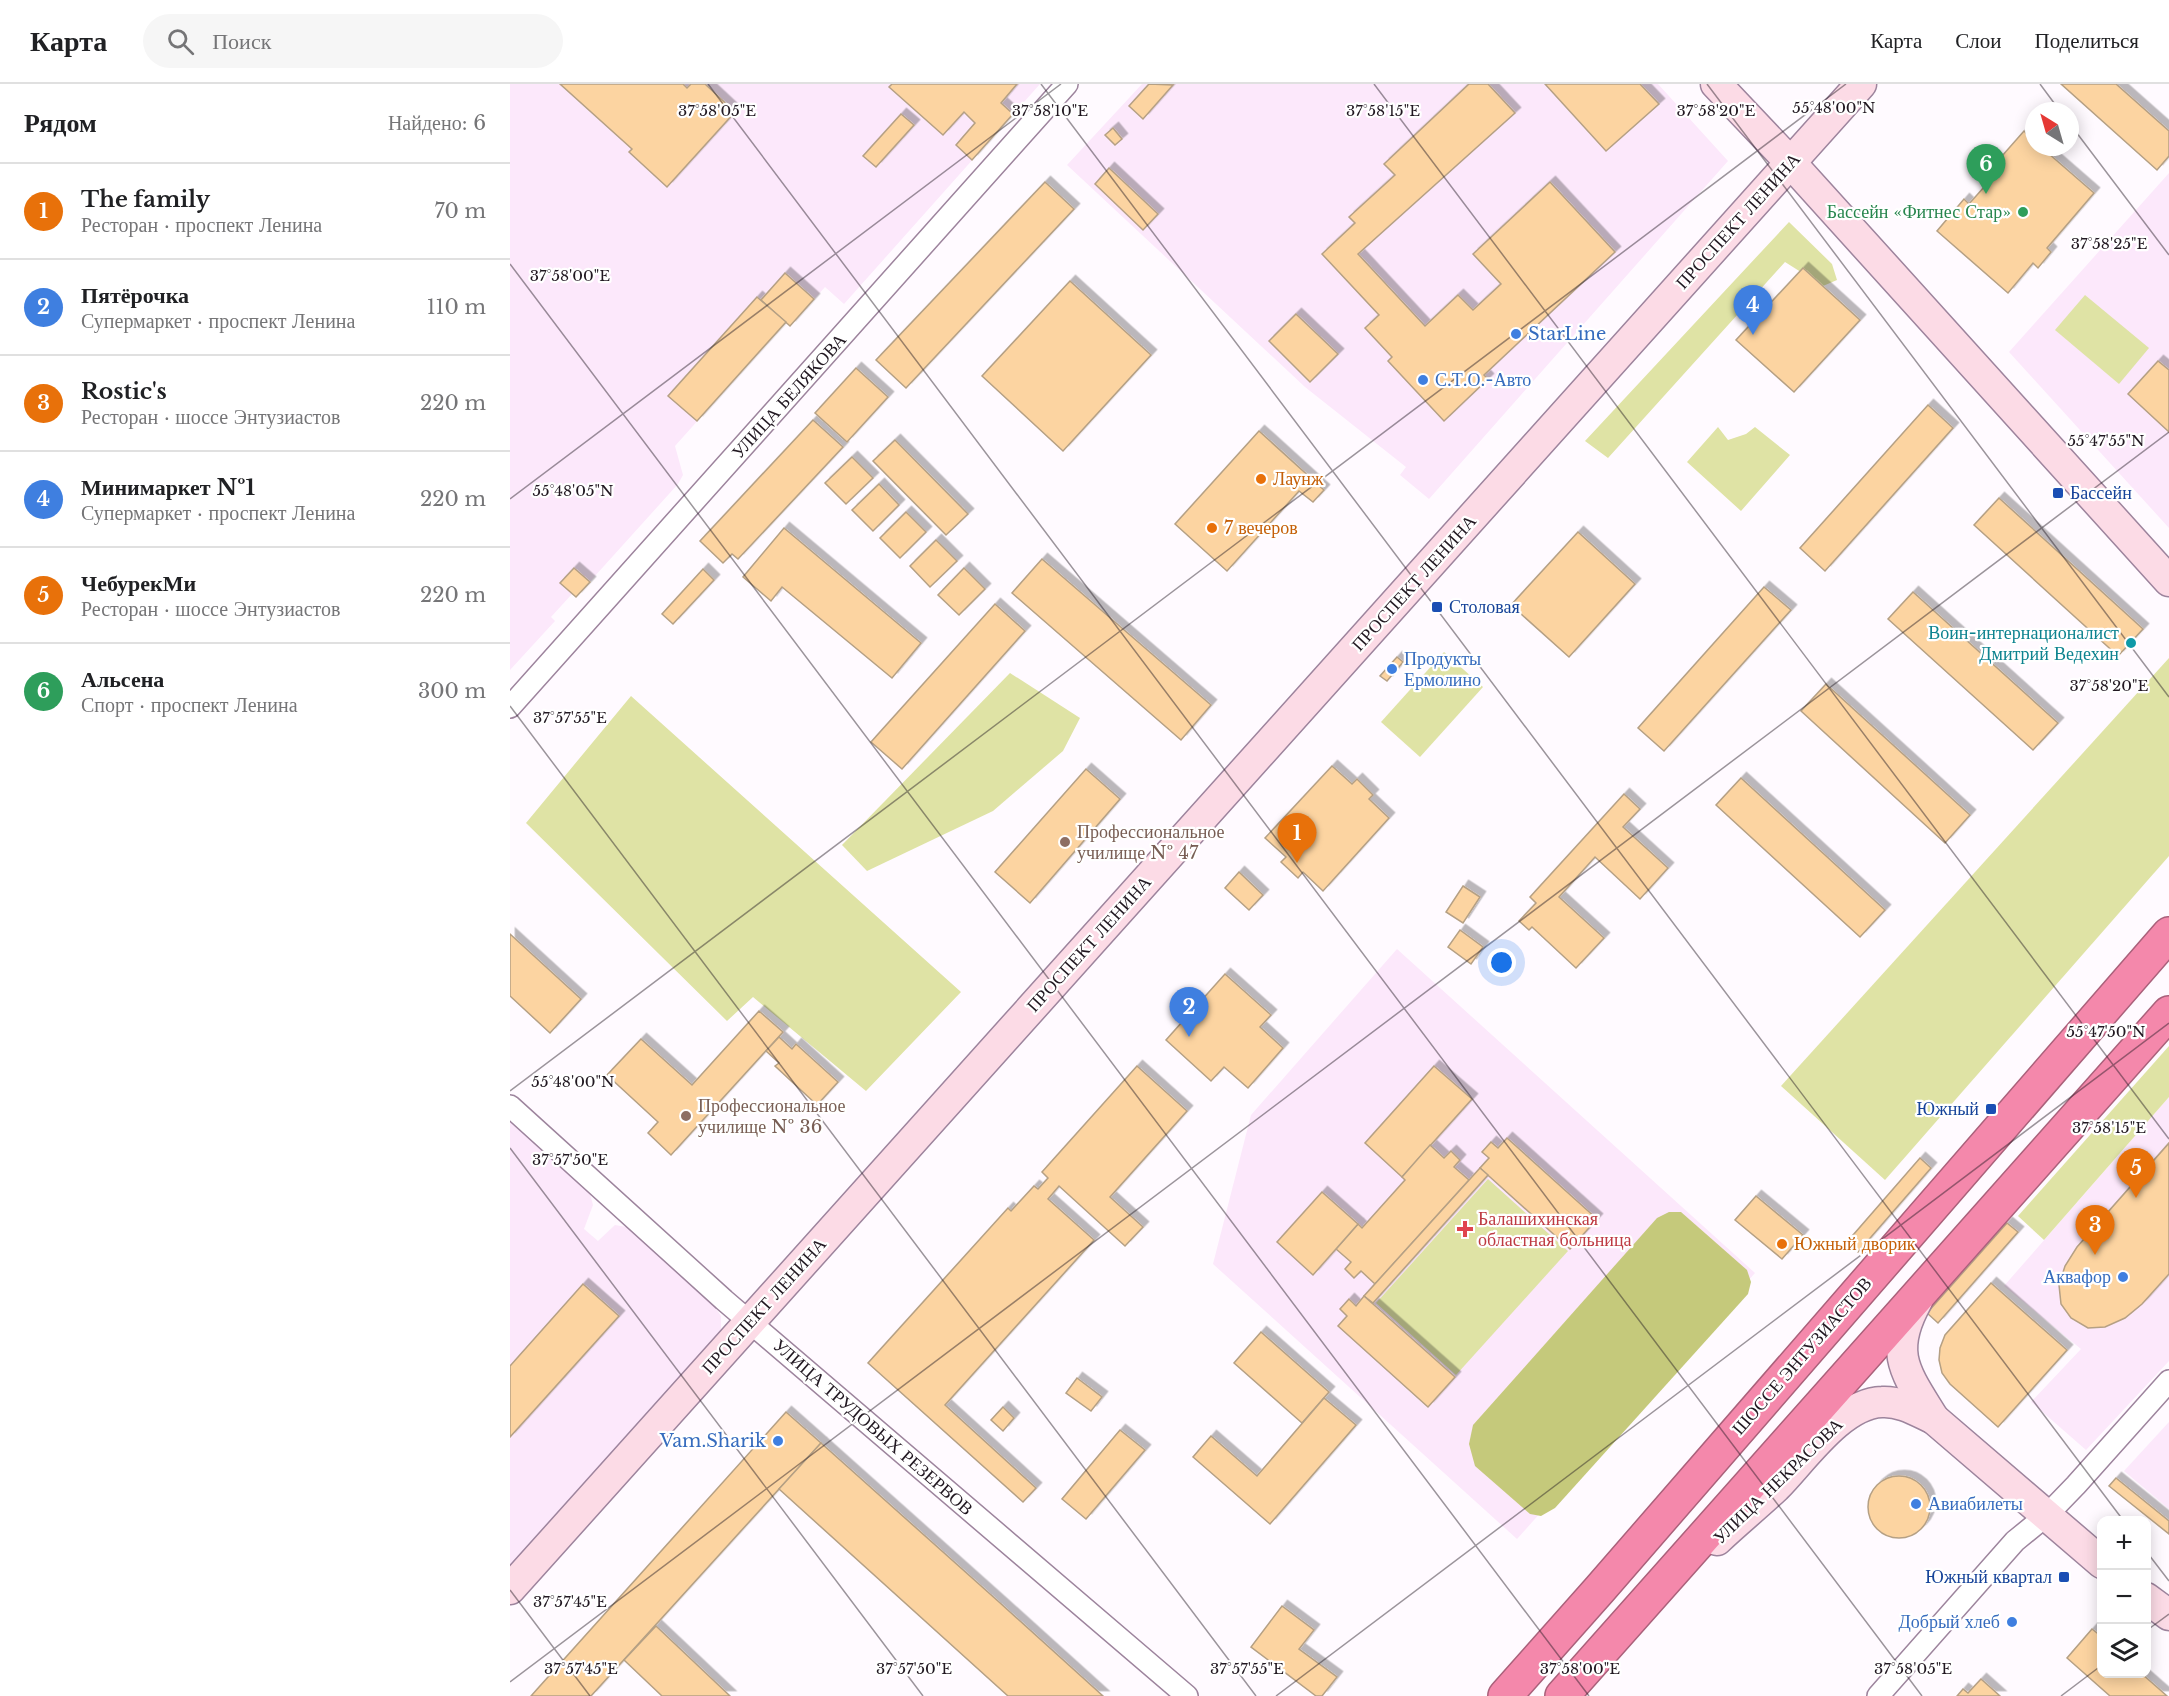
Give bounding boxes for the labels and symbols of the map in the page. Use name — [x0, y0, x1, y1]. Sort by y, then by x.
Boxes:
text: 55°48'00"N — [1792, 98, 1876, 117]
text: 37°58'05"E — [678, 101, 756, 120]
text: 37°58'10"E — [1012, 101, 1088, 120]
text: 37°58'15"E — [1346, 101, 1420, 120]
text: 37°58'20"E — [1677, 101, 1756, 120]
north arrow — [2025, 102, 2079, 156]
pin: 6 — [1966, 144, 2006, 194]
street label: ПРОСПЕКТ ЛЕНИНА — [1671, 148, 1805, 294]
place label: Бассейн «Фитнес Стар» — [1827, 201, 2011, 223]
marker: Бассейн «Фитнес Стар» — [2016, 205, 2030, 219]
text: 37°58'25"E — [2071, 234, 2147, 253]
text: 37°58'00"E — [530, 266, 610, 285]
pin: 4 — [1734, 286, 1772, 335]
place label: StarLine — [1528, 323, 1606, 345]
marker: StarLine — [1509, 327, 1523, 341]
street label: УЛИЦА БЕЛЯКОВА — [727, 329, 851, 463]
place label: С.Т.О.-Авто — [1435, 369, 1531, 391]
marker: С.Т.О.-Авто — [1416, 373, 1430, 387]
text: 55°47'55"N — [2068, 431, 2144, 450]
place label: Лаунж — [1273, 468, 1324, 490]
marker: Лаунж — [1254, 472, 1268, 486]
text: 55°48'05"N — [532, 481, 614, 500]
place label: Бассейн — [2070, 482, 2132, 504]
marker: Бассейн — [2051, 486, 2065, 500]
street label: ПРОСПЕКТ ЛЕНИНА — [1347, 510, 1481, 656]
place label: 7 вечеров — [1224, 517, 1298, 539]
marker: 7 вечеров — [1205, 521, 1219, 535]
place label: Столовая — [1449, 596, 1520, 618]
marker: Столовая — [1430, 600, 1444, 614]
place label: Воин-интернационалист Дмитрий Ведехин — [1928, 622, 2119, 665]
marker: Воин-интернационалист Дмитрий Ведехин — [2124, 636, 2138, 650]
place label: Продукты Ермолино — [1404, 648, 1481, 691]
marker: Продукты Ермолино — [1385, 662, 1399, 676]
text: 37°58'20"E — [2070, 676, 2149, 695]
text: 37°57'55"E — [533, 708, 607, 727]
pin: 1 — [1278, 814, 1316, 863]
place label: Профессиональное училище № 47 — [1077, 821, 1225, 864]
marker: Профессиональное училище № 47 — [1058, 835, 1072, 849]
street label: ПРОСПЕКТ ЛЕНИНА — [1022, 871, 1156, 1017]
your location — [1487, 948, 1516, 977]
pin: 2 — [1170, 988, 1208, 1037]
text: 55°47'50"N — [2066, 1022, 2146, 1041]
text: 55°48'00"N — [531, 1072, 615, 1091]
place label: Профессиональное училище № 36 — [698, 1095, 846, 1138]
place label: Южный — [1916, 1098, 1979, 1120]
marker: Южный — [1984, 1102, 1998, 1116]
marker: Профессиональное училище № 36 — [679, 1109, 693, 1123]
text: 37°58'15"E — [2072, 1118, 2146, 1137]
pin: 5 — [2116, 1148, 2156, 1198]
text: 37°57'50"E — [532, 1150, 608, 1169]
pin: 3 — [2076, 1206, 2114, 1255]
place label: Балашихинская областная больница — [1478, 1208, 1632, 1251]
marker: Балашихинская областная больница — [1456, 1220, 1474, 1238]
street label: ПРОСПЕКТ ЛЕНИНА — [697, 1233, 831, 1379]
place label: Южный дворик — [1794, 1233, 1916, 1255]
marker: Южный дворик — [1775, 1237, 1789, 1251]
place label: Аквафор — [2043, 1266, 2111, 1288]
marker: Аквафор — [2116, 1270, 2130, 1284]
street label: ШОССЕ ЭНТУЗИАСТОВ — [1727, 1273, 1877, 1439]
street label: УЛИЦА ТРУДОВЫХ РЕЗЕРВОВ — [768, 1334, 978, 1520]
street label: УЛИЦА НЕКРАСОВА — [1709, 1413, 1847, 1549]
place label: Vam.Sharik — [659, 1430, 766, 1452]
marker: Vam.Sharik — [771, 1434, 785, 1448]
place label: Авиабилеты — [1928, 1493, 2023, 1515]
marker: Авиабилеты — [1909, 1497, 1923, 1511]
place label: Южный квартал — [1925, 1566, 2052, 1588]
marker: Южный квартал — [2057, 1570, 2071, 1584]
text: 37°57'45"E — [533, 1592, 607, 1611]
place label: Добрый хлеб — [1899, 1611, 2000, 1633]
marker: Добрый хлеб — [2005, 1615, 2019, 1629]
text: 37°57'45"E — [544, 1659, 618, 1678]
text: 37°57'50"E — [876, 1659, 952, 1678]
text: 37°57'55"E — [1210, 1659, 1284, 1678]
text: 37°58'00"E — [1540, 1659, 1620, 1678]
text: 37°58'05"E — [1874, 1659, 1952, 1678]

